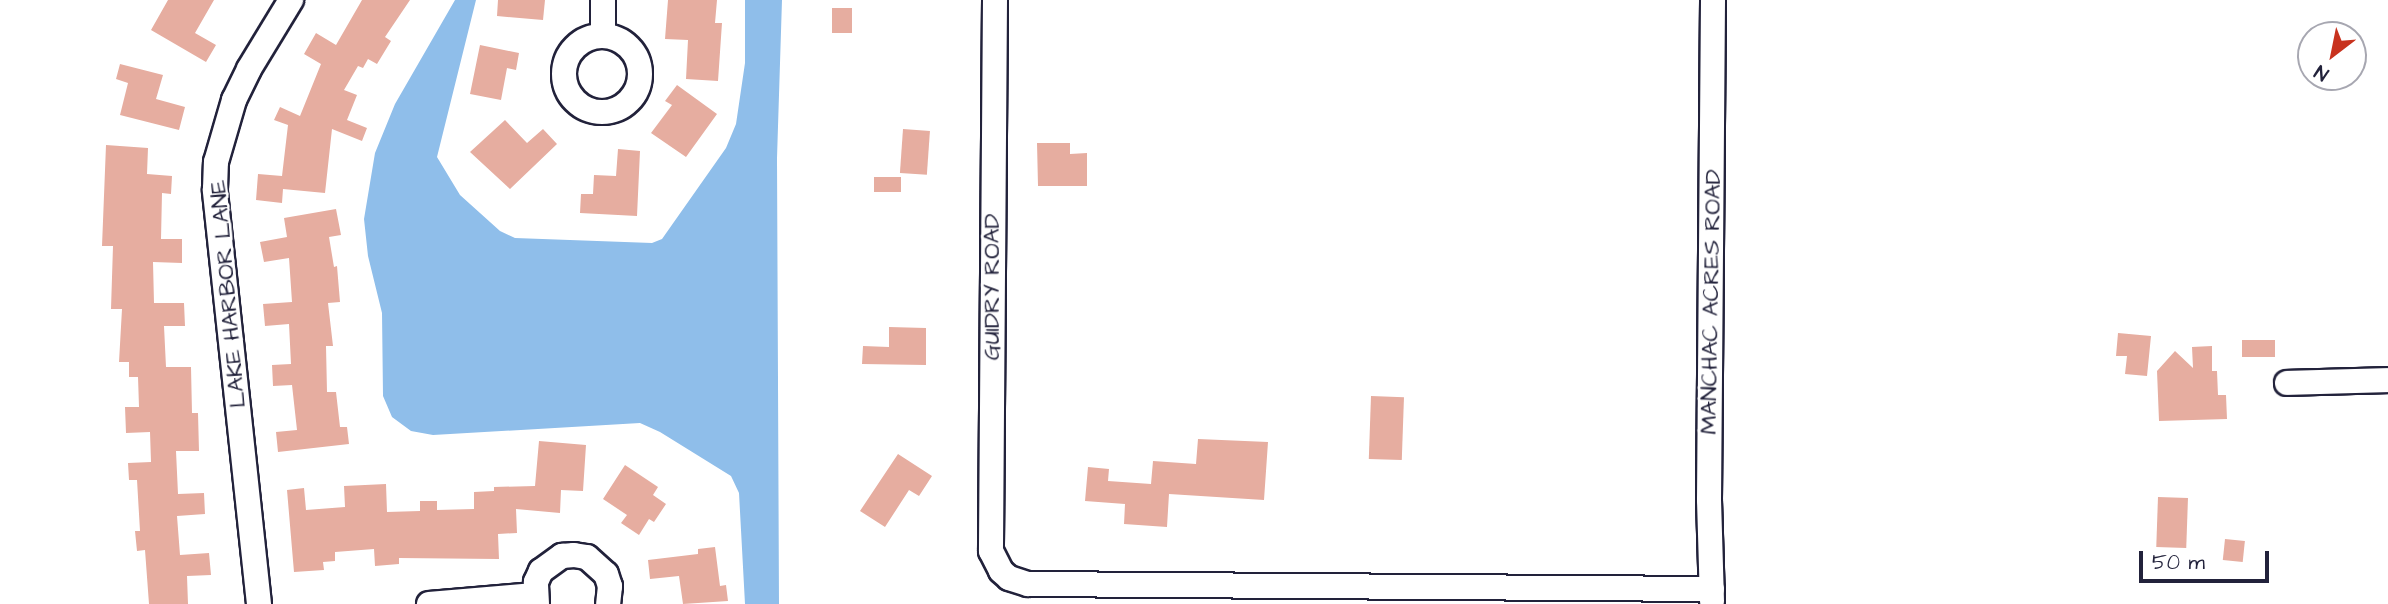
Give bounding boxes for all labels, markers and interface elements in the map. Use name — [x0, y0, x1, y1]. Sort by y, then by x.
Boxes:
north arrow — [2297, 21, 2367, 91]
text: N — [2309, 58, 2334, 87]
street label: MANCHAC ACRES ROAD — [1695, 169, 1727, 435]
street label: LAKE HARBOR LANE — [204, 179, 252, 409]
street label: GUIDRY ROAD — [978, 214, 1006, 360]
scale bar — [2143, 538, 2272, 582]
text: 50 m — [2152, 548, 2205, 577]

